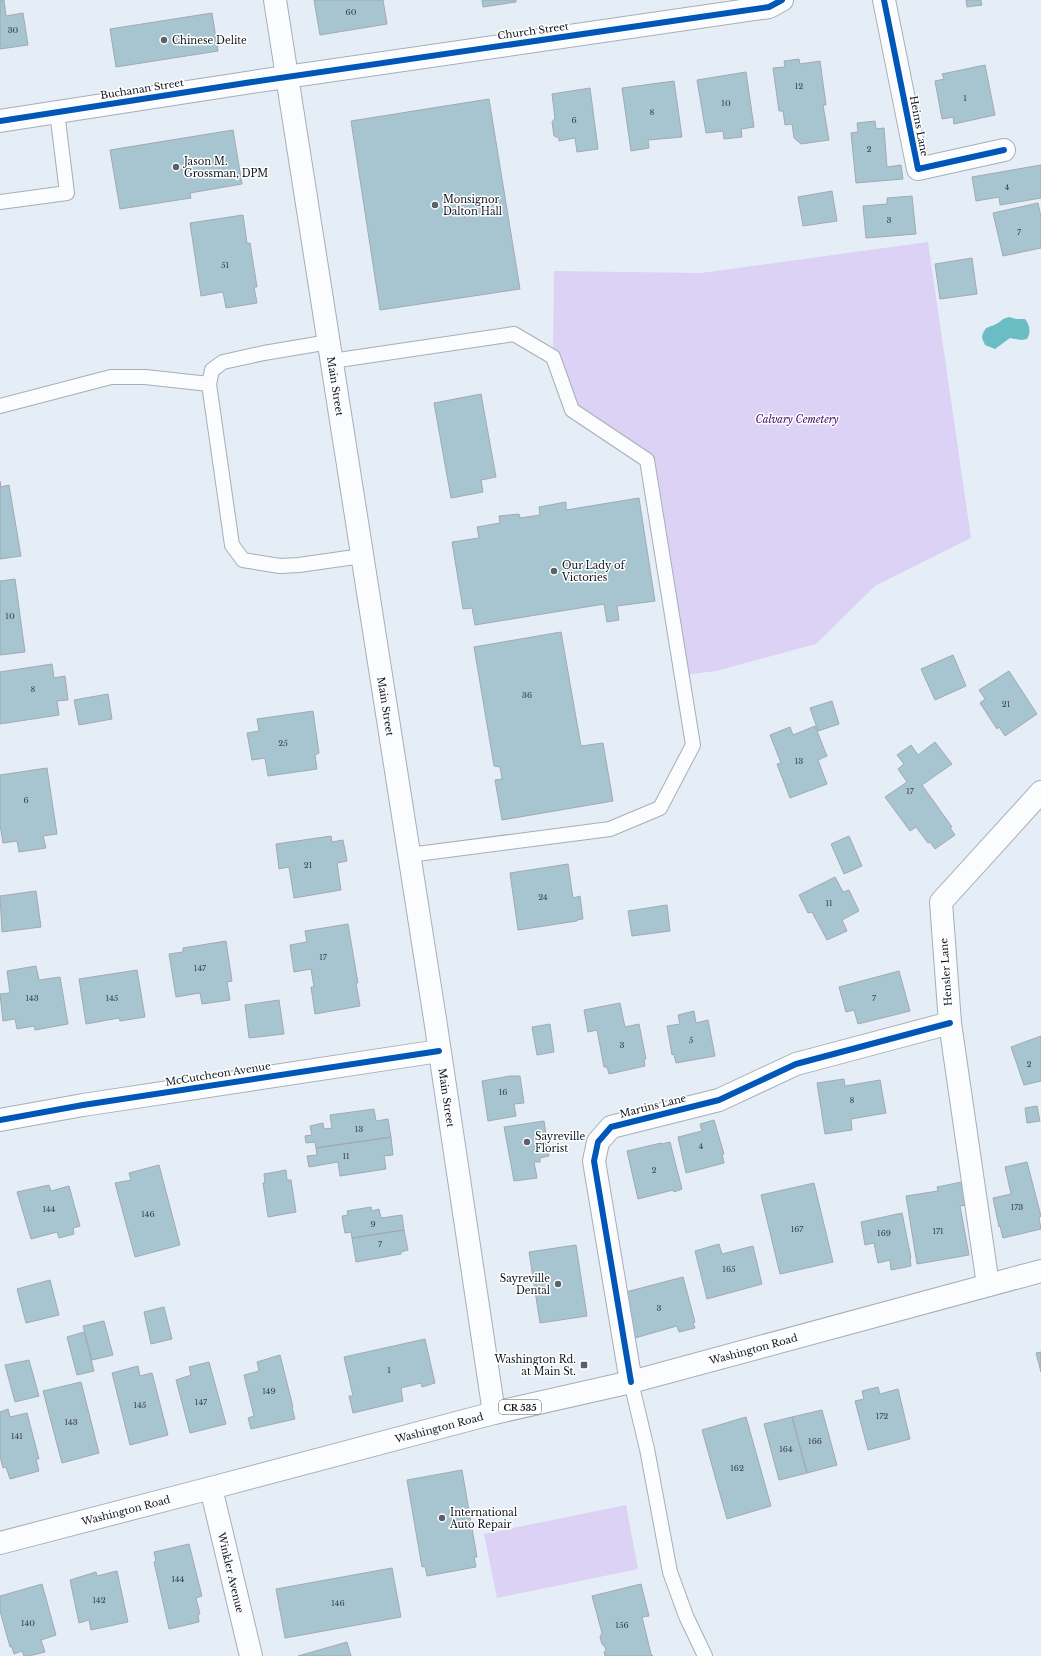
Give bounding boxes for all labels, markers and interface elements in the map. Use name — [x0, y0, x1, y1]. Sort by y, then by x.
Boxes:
house number: 60 — [346, 7, 357, 17]
street label: Church Street — [497, 20, 569, 42]
house number: 30 — [8, 25, 19, 35]
place label: Chinese Delite — [172, 34, 247, 47]
marker: Chinese Delite — [159, 35, 169, 45]
street label: Buchanan Street — [99, 76, 185, 102]
house number: 12 — [795, 81, 803, 91]
house number: 1 — [963, 93, 967, 103]
street label: Heims Lane — [907, 94, 931, 158]
house number: 10 — [721, 98, 731, 108]
house number: 8 — [650, 107, 655, 117]
house number: 6 — [571, 115, 577, 125]
house number: 2 — [867, 144, 872, 154]
place label: Jason M. Grossman, DPM — [182, 155, 268, 180]
marker: Jason M. Grossman, DPM — [171, 162, 181, 172]
house number: 4 — [1005, 182, 1010, 192]
place label: Monsignor Dalton Hall — [443, 193, 502, 218]
marker: Monsignor Dalton Hall — [430, 200, 440, 210]
house number: 3 — [887, 215, 892, 225]
house number: 7 — [1017, 227, 1022, 237]
house number: 51 — [221, 260, 229, 270]
street label: Main Street — [325, 356, 347, 417]
park label: Calvary Cemetery — [755, 413, 839, 426]
place label: Our Lady of Victories — [561, 559, 627, 584]
marker: Our Lady of Victories — [549, 566, 559, 576]
house number: 10 — [5, 611, 15, 621]
street label: Main Street — [375, 676, 397, 737]
house number: 8 — [31, 684, 36, 694]
house number: 36 — [522, 690, 532, 700]
house number: 21 — [1002, 699, 1011, 709]
house number: 25 — [278, 738, 288, 748]
house number: 13 — [795, 756, 803, 766]
house number: 17 — [906, 786, 915, 796]
house number: 6 — [23, 795, 29, 805]
house number: 21 — [304, 860, 313, 870]
house number: 24 — [538, 892, 548, 902]
house number: 11 — [825, 898, 833, 908]
street label: Hensler Lane — [937, 937, 955, 1006]
house number: 17 — [319, 952, 328, 962]
house number: 147 — [194, 963, 207, 973]
house number: 143 — [25, 993, 39, 1003]
house number: 145 — [106, 993, 119, 1003]
house number: 7 — [872, 993, 877, 1003]
house number: 5 — [689, 1035, 694, 1045]
house number: 3 — [620, 1040, 625, 1050]
street label: McCutcheon Avenue — [164, 1059, 272, 1089]
house number: 2 — [1027, 1059, 1032, 1069]
street label: Main Street — [436, 1067, 458, 1128]
house number: 16 — [499, 1087, 507, 1097]
street label: Martins Lane — [618, 1091, 688, 1121]
house number: 8 — [850, 1095, 855, 1105]
house number: 13 — [355, 1124, 363, 1134]
place label: Sayreville Florist — [535, 1130, 585, 1155]
marker: Sayreville Florist — [522, 1137, 532, 1147]
house number: 4 — [699, 1141, 704, 1151]
house number: 11 — [342, 1151, 350, 1161]
house number: 2 — [652, 1165, 657, 1175]
house number: 173 — [1011, 1202, 1023, 1212]
house number: 144 — [43, 1204, 56, 1214]
house number: 146 — [141, 1209, 155, 1219]
house number: 9 — [370, 1219, 376, 1229]
house number: 167 — [791, 1224, 804, 1234]
house number: 171 — [932, 1226, 944, 1236]
house number: 169 — [877, 1228, 891, 1238]
house number: 7 — [378, 1239, 383, 1249]
house number: 165 — [722, 1264, 736, 1274]
place label: Sayreville Dental — [500, 1272, 550, 1297]
marker: Sayreville Dental — [553, 1279, 563, 1289]
house number: 3 — [657, 1303, 662, 1313]
street label: Washington Road — [707, 1331, 799, 1367]
place label: Washington Rd. at Main St. — [494, 1353, 576, 1378]
marker: Washington Rd. at Main St. — [579, 1360, 589, 1370]
house number: 1 — [387, 1365, 391, 1375]
house number: 149 — [262, 1386, 276, 1396]
house number: 147 — [195, 1397, 208, 1407]
house number: 145 — [134, 1400, 147, 1410]
road number: CR 535 — [499, 1400, 541, 1414]
street label: Washington Road — [393, 1410, 485, 1446]
house number: 172 — [876, 1411, 888, 1421]
house number: 143 — [64, 1417, 78, 1427]
house number: 141 — [11, 1431, 23, 1441]
house number: 166 — [808, 1436, 822, 1446]
house number: 164 — [779, 1444, 793, 1454]
house number: 162 — [730, 1463, 744, 1473]
street label: Washington Road — [79, 1492, 172, 1528]
place label: International Auto Repair — [449, 1506, 517, 1531]
marker: International Auto Repair — [437, 1513, 447, 1523]
street label: Winkler Avenue — [215, 1530, 247, 1614]
house number: 144 — [172, 1574, 185, 1584]
house number: 142 — [92, 1595, 106, 1605]
house number: 146 — [331, 1598, 345, 1608]
house number: 140 — [21, 1618, 35, 1628]
house number: 156 — [615, 1620, 629, 1630]

